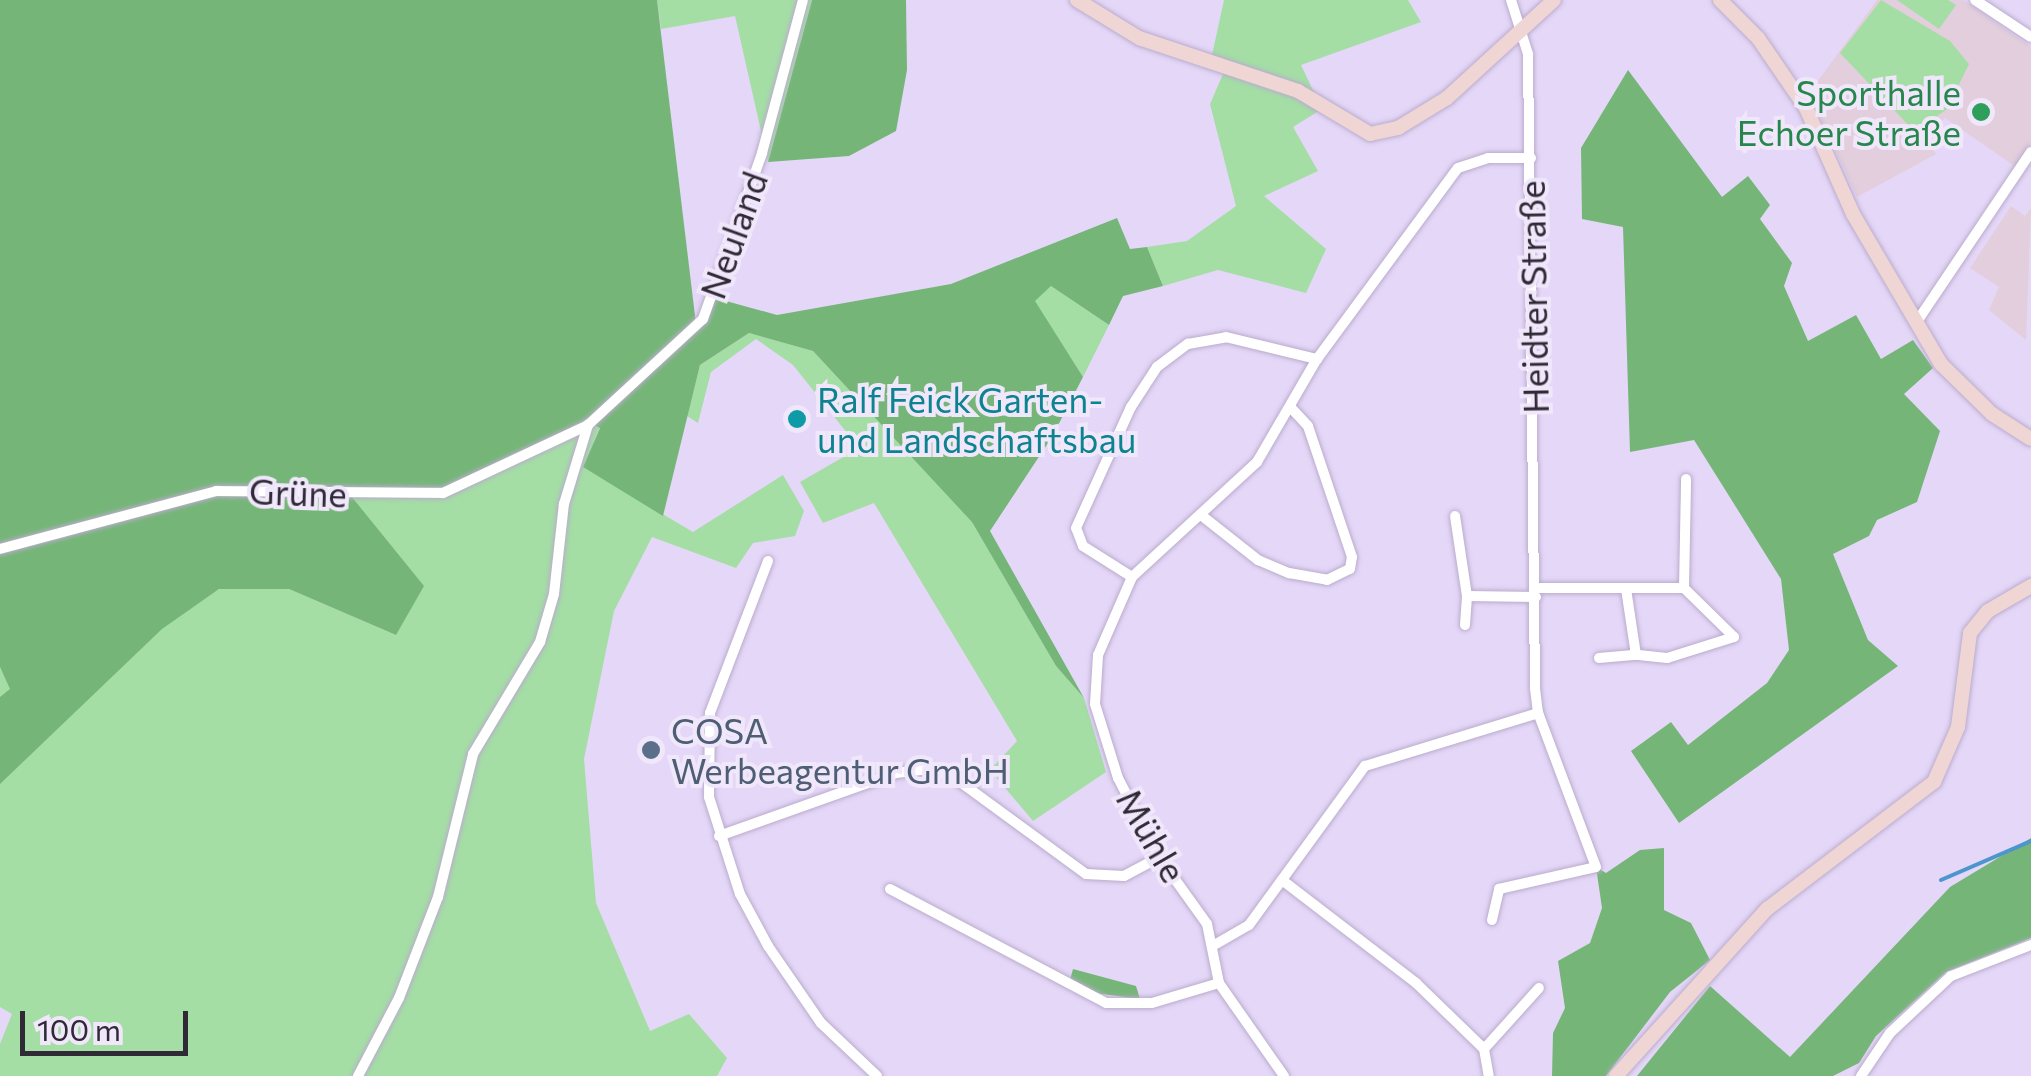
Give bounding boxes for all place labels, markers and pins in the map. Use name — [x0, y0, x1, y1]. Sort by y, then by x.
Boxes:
place label: Sporthalle Echoer Straße — [1737, 71, 1961, 153]
marker: Sporthalle Echoer Straße — [1970, 101, 1992, 123]
place label: Ralf Feick Garten- und Landschaftsbau — [817, 378, 1136, 460]
marker: Ralf Feick Garten- und Landschaftsbau — [786, 408, 808, 430]
place label: COSA Werbeagentur GmbH — [671, 709, 1009, 791]
marker: COSA Werbeagentur GmbH — [640, 739, 662, 761]

